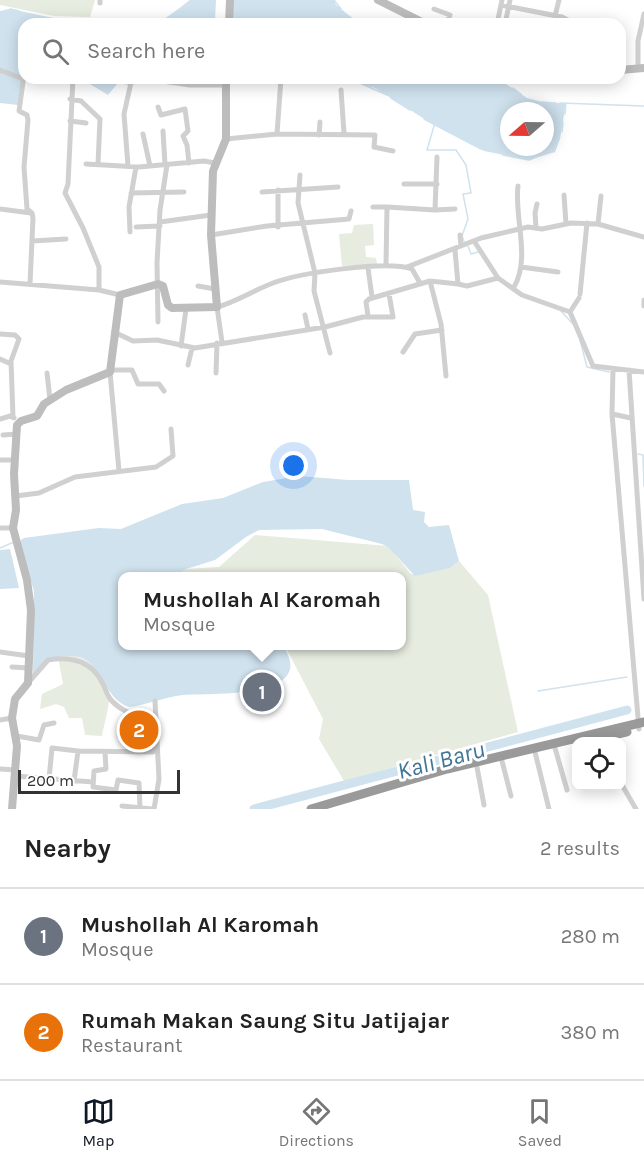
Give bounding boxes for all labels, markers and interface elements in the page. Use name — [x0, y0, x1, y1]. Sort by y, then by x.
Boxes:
search box — [18, 18, 626, 84]
icon: search — [39, 35, 72, 68]
text: Search here — [87, 38, 205, 64]
north arrow — [500, 102, 554, 156]
your location — [279, 451, 308, 480]
popup — [118, 572, 406, 650]
text: Mushollah Al Karomah — [143, 587, 381, 613]
text: Mosque — [143, 613, 215, 636]
pin: 1 — [242, 670, 282, 714]
pin: 2 — [120, 708, 158, 752]
water label: Kali Baru — [394, 735, 488, 785]
map controls — [572, 737, 626, 791]
button: locate — [572, 737, 626, 791]
scale bar — [18, 767, 180, 794]
text: 200 m — [27, 771, 74, 790]
text: Nearby — [24, 833, 111, 864]
text: 2 results — [540, 837, 620, 860]
text: Mushollah Al Karomah — [81, 912, 319, 938]
text: 1 — [40, 925, 47, 948]
text: 280 m — [561, 925, 620, 948]
text: Mosque — [81, 938, 153, 961]
text: Rumah Makan Saung Situ Jatijajar — [81, 1008, 449, 1034]
text: 2 — [37, 1021, 50, 1044]
text: 380 m — [561, 1021, 620, 1044]
text: Restaurant — [81, 1034, 183, 1057]
tab: Map — [82, 1095, 115, 1150]
tab: Directions — [279, 1095, 354, 1150]
tab: Saved — [518, 1095, 562, 1150]

